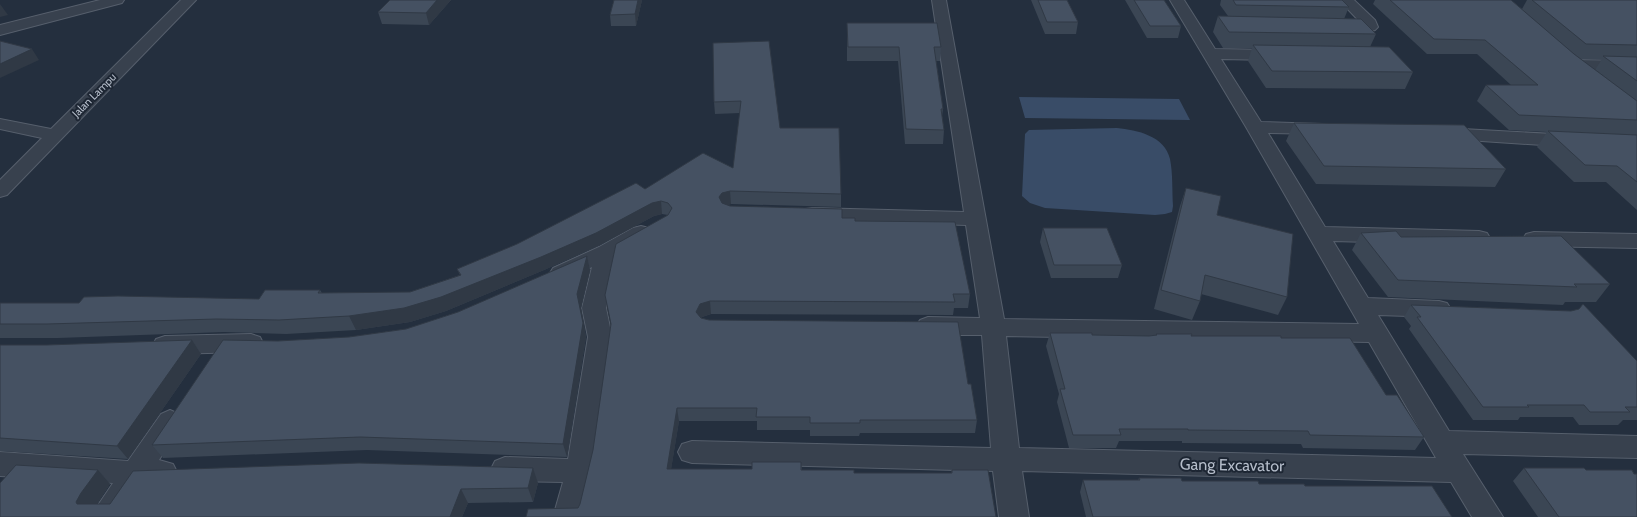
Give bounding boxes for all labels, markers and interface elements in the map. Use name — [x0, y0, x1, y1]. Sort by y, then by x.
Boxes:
street label: Jalan Lampu — [68, 70, 119, 121]
street label: Gang Excavator — [1180, 455, 1285, 475]

